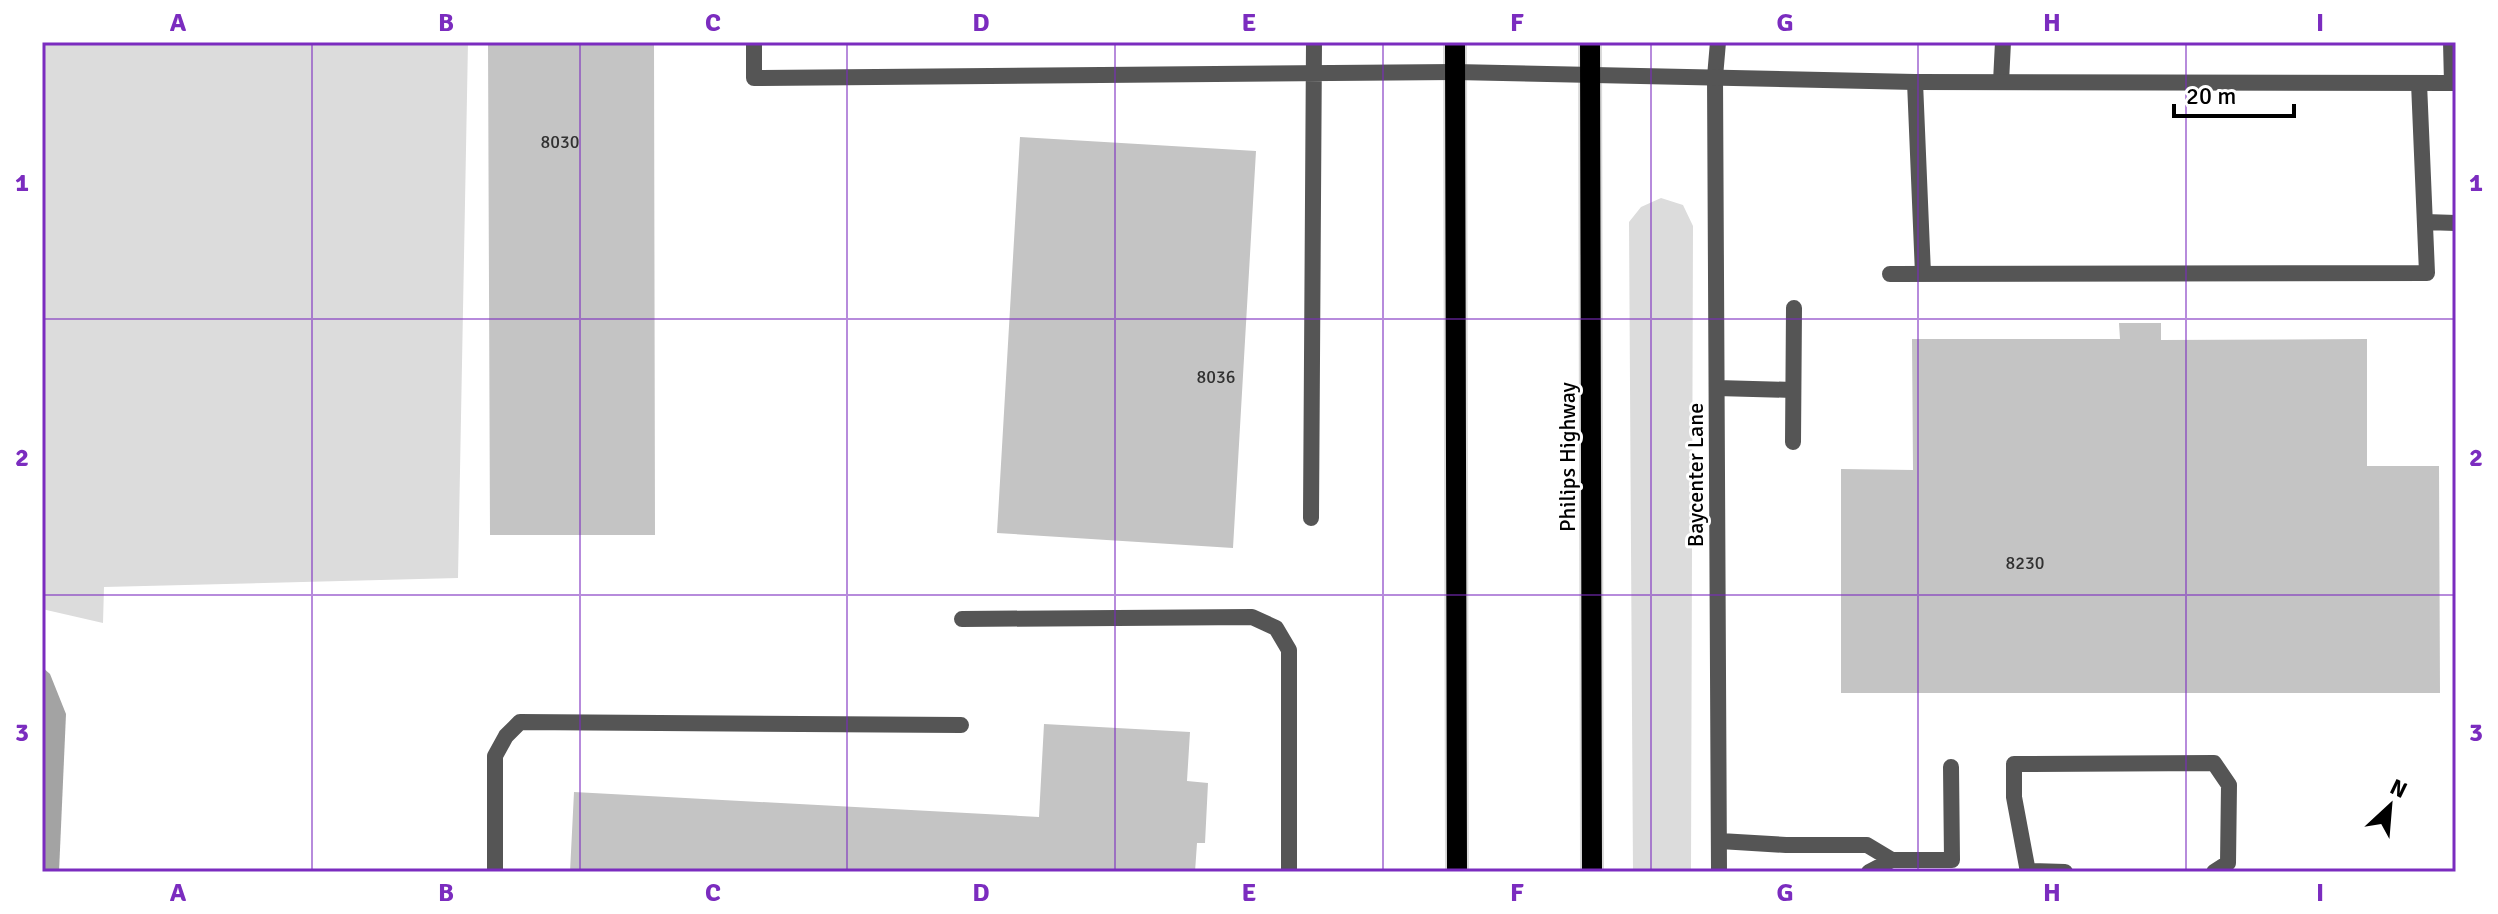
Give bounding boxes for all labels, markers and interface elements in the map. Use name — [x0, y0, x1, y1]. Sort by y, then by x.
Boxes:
text: A — [170, 7, 187, 39]
text: B — [438, 7, 454, 39]
text: C — [705, 7, 721, 39]
text: D — [972, 7, 990, 39]
text: E — [1242, 7, 1256, 39]
text: F — [1510, 7, 1524, 39]
text: G — [1776, 7, 1794, 39]
text: H — [2043, 7, 2061, 39]
text: I — [2316, 7, 2324, 39]
scale bar — [2174, 68, 2294, 118]
text: 20 m — [2186, 81, 2236, 111]
house number: 8030 — [541, 131, 579, 153]
text: 1 — [15, 167, 29, 199]
text: 1 — [2469, 167, 2483, 199]
house number: 8036 — [1197, 366, 1235, 388]
street label: Philips Highway — [1554, 381, 1581, 532]
street label: Baycenter Lane — [1682, 403, 1709, 547]
text: 2 — [15, 442, 29, 474]
text: 2 — [2469, 442, 2483, 474]
house number: 8230 — [2006, 552, 2044, 574]
text: 3 — [15, 717, 29, 749]
text: 3 — [2469, 717, 2483, 749]
north arrow — [2350, 766, 2430, 846]
text: N — [2386, 773, 2411, 804]
text: A — [170, 877, 187, 909]
text: B — [438, 877, 454, 909]
text: C — [705, 877, 721, 909]
text: D — [972, 877, 990, 909]
text: E — [1242, 877, 1256, 909]
text: F — [1510, 877, 1524, 909]
text: G — [1776, 877, 1794, 909]
text: H — [2043, 877, 2061, 909]
text: I — [2316, 877, 2324, 909]

